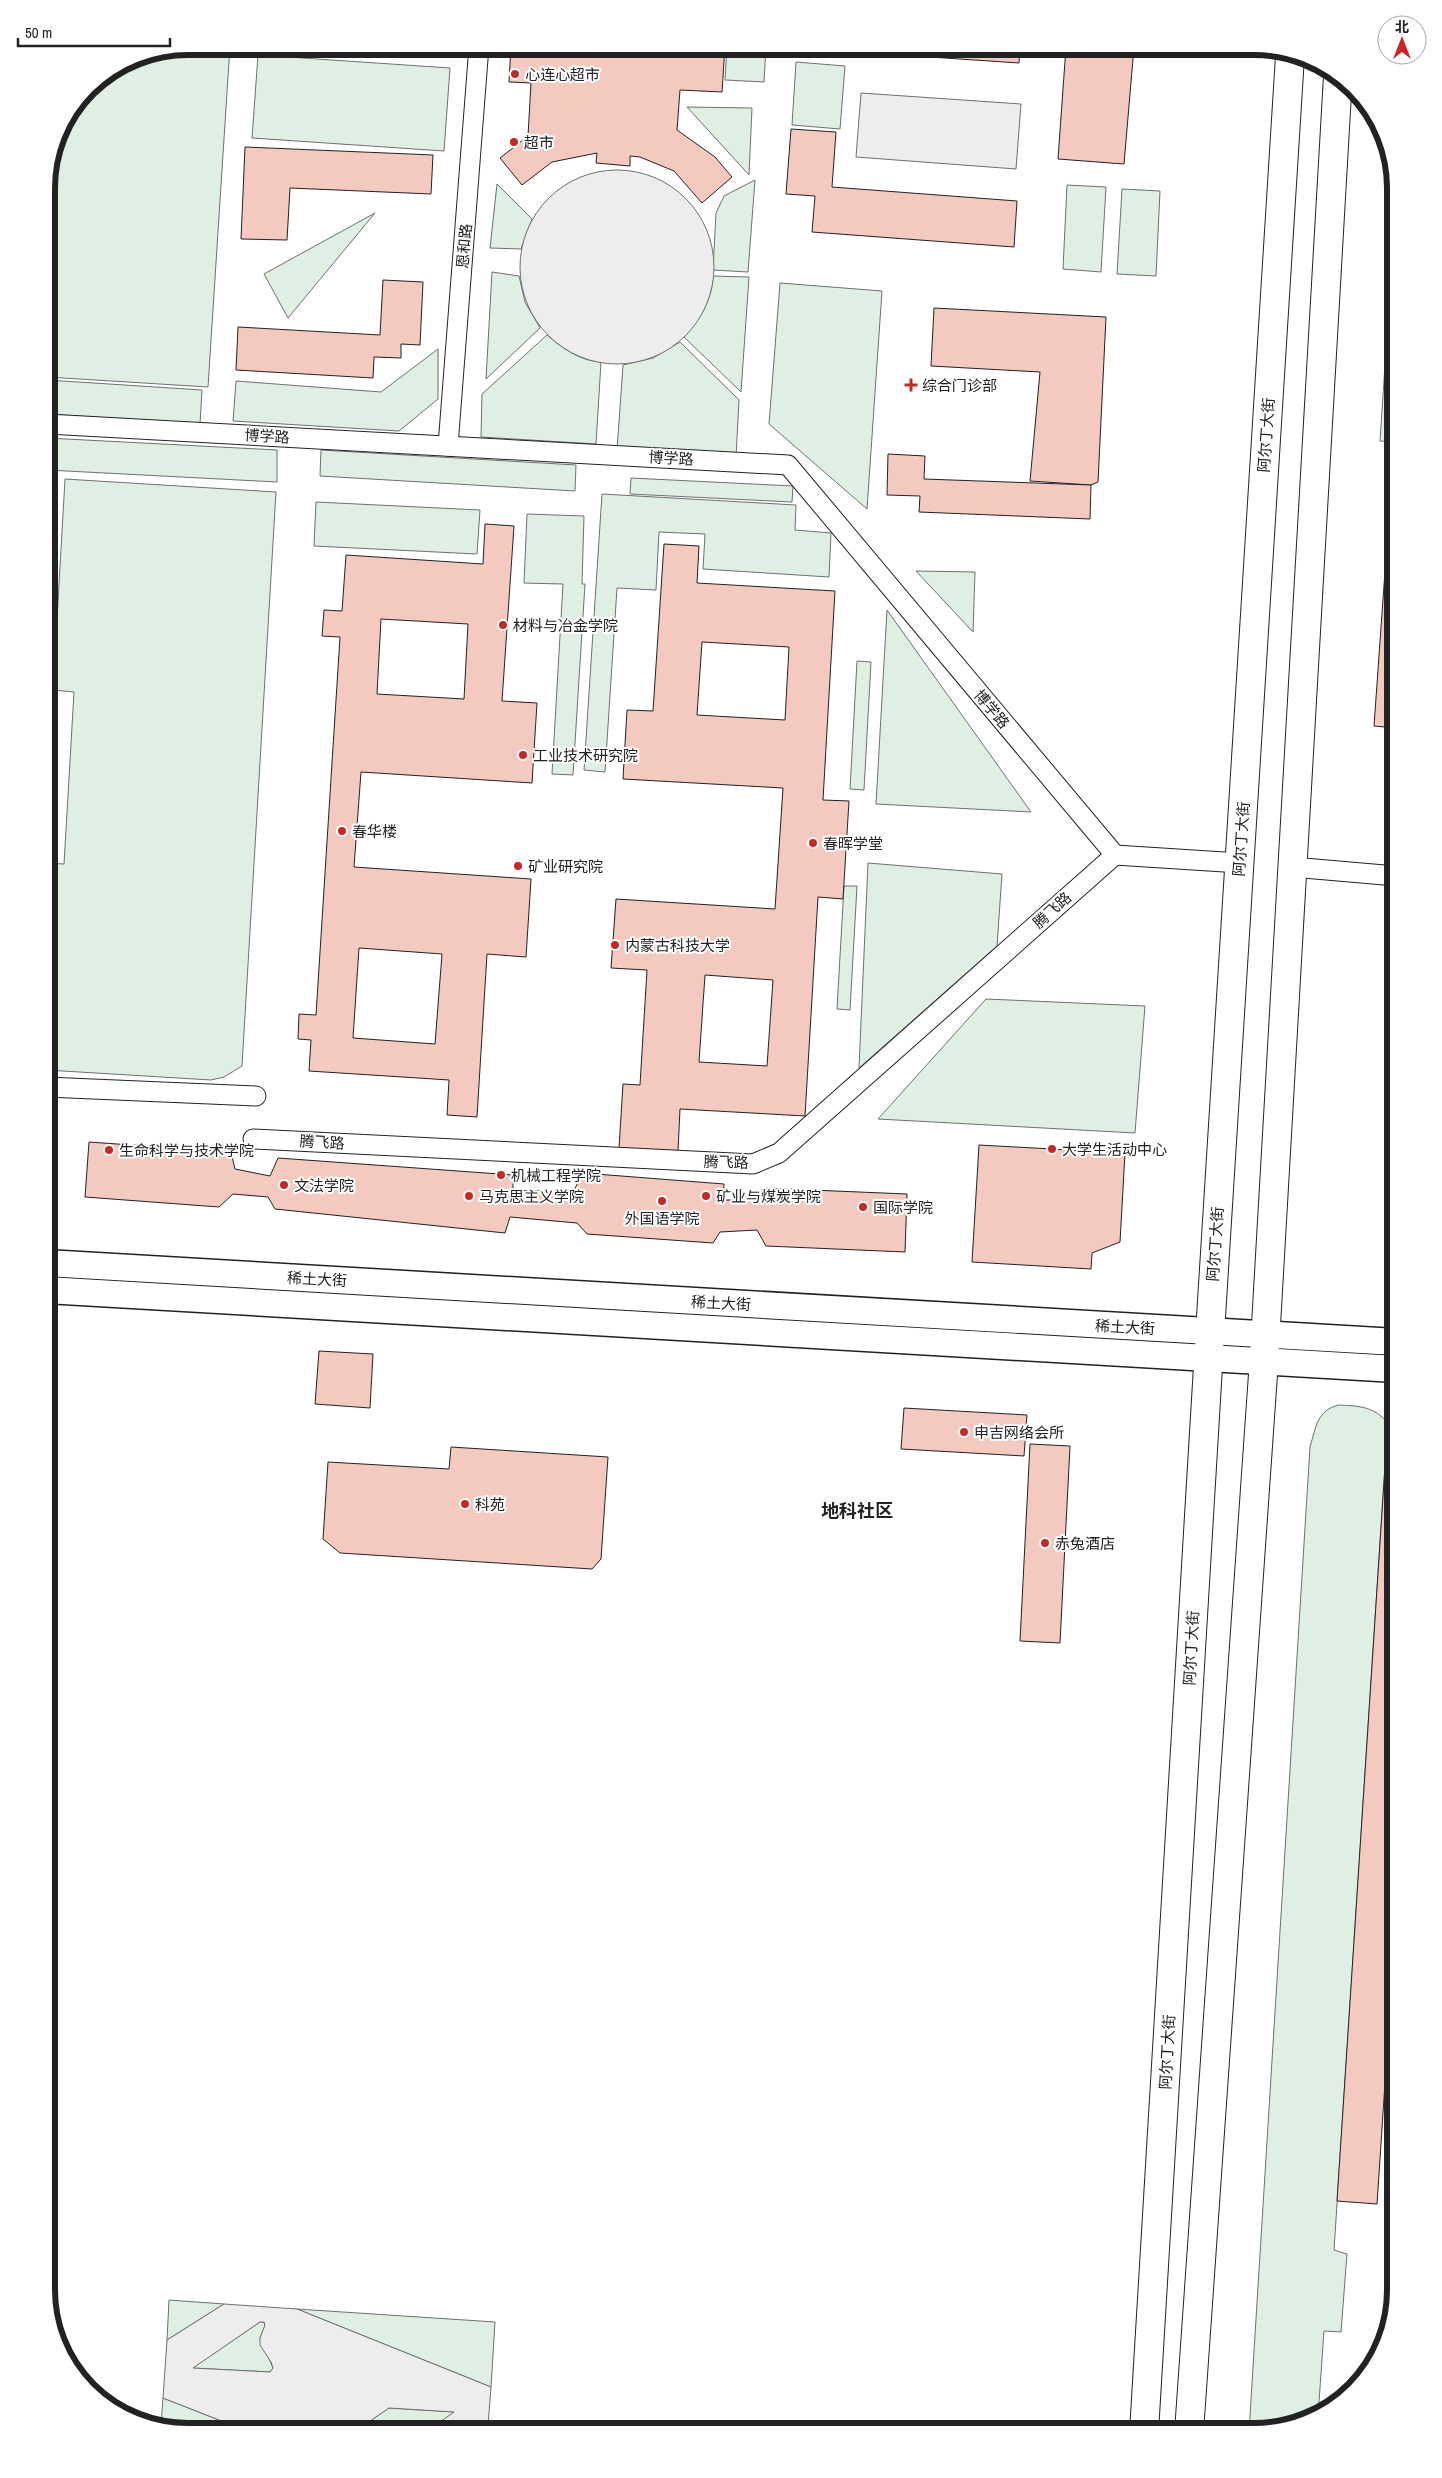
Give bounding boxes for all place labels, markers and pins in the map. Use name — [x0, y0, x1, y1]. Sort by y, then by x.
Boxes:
place label: 心连心超市 — [525, 64, 600, 85]
marker: 心连心超市 — [509, 68, 521, 80]
place label: 超市 — [524, 132, 554, 153]
marker: 超市 — [508, 136, 520, 148]
place label: 综合门诊部 — [922, 375, 997, 396]
marker: 综合门诊部 — [904, 378, 918, 392]
place label: 材料与冶金学院 — [513, 615, 618, 636]
marker: 材料与冶金学院 — [497, 619, 509, 631]
place label: 工业技术研究院 — [533, 745, 638, 766]
marker: 工业技术研究院 — [517, 749, 529, 761]
place label: 春华楼 — [352, 821, 397, 842]
marker: 春华楼 — [336, 825, 348, 837]
place label: 春晖学堂 — [823, 833, 883, 854]
marker: 春晖学堂 — [807, 837, 819, 849]
place label: 矿业研究院 — [528, 856, 603, 877]
marker: 矿业研究院 — [512, 860, 524, 872]
place label: 内蒙古科技大学 — [625, 935, 730, 956]
marker: 内蒙古科技大学 — [609, 939, 621, 951]
place label: 大学生活动中心 — [1062, 1139, 1167, 1160]
place label: 生命科学与技术学院 — [119, 1140, 254, 1161]
marker: 大学生活动中心 — [1046, 1143, 1058, 1155]
marker: 生命科学与技术学院 — [103, 1144, 115, 1156]
place label: 机械工程学院 — [511, 1165, 601, 1186]
marker: 机械工程学院 — [495, 1169, 507, 1181]
place label: 文法学院 — [294, 1175, 354, 1196]
marker: 文法学院 — [278, 1179, 290, 1191]
place label: 马克思主义学院 — [479, 1186, 584, 1207]
place label: 矿业与煤炭学院 — [716, 1186, 821, 1207]
marker: 马克思主义学院 — [463, 1190, 475, 1202]
marker: 矿业与煤炭学院 — [700, 1190, 712, 1202]
marker: 外国语学院 — [656, 1195, 668, 1207]
place label: 国际学院 — [873, 1197, 933, 1218]
marker: 国际学院 — [857, 1201, 869, 1213]
place label: 外国语学院 — [624, 1208, 700, 1229]
place label: 申吉网络会所 — [974, 1422, 1064, 1443]
marker: 申吉网络会所 — [958, 1426, 970, 1438]
place label: 科苑 — [475, 1494, 505, 1515]
marker: 科苑 — [459, 1498, 471, 1510]
place label: 赤兔酒店 — [1055, 1533, 1115, 1554]
marker: 赤兔酒店 — [1039, 1537, 1051, 1549]

